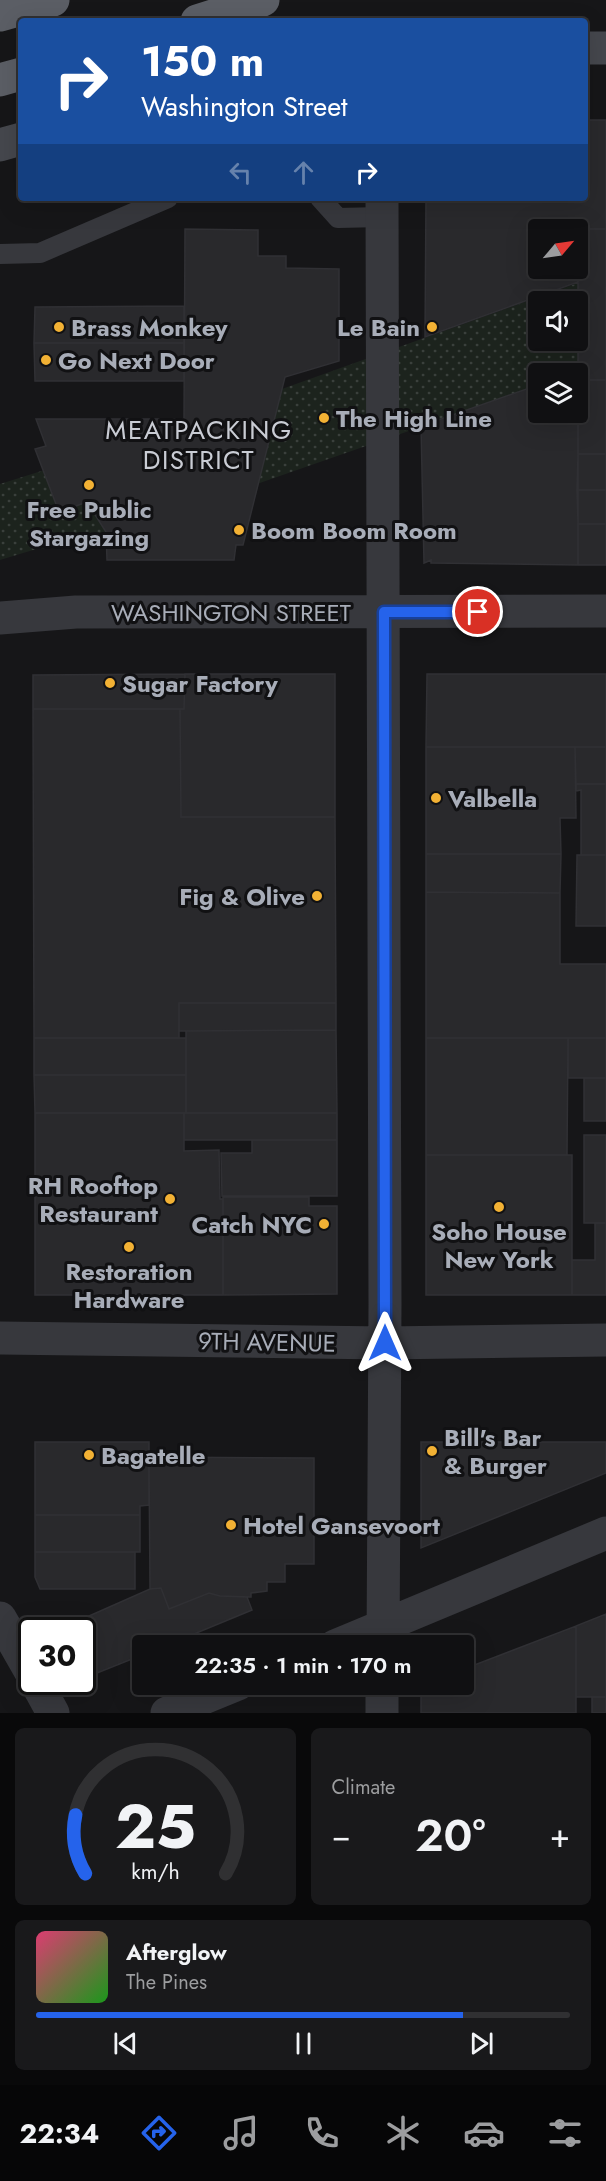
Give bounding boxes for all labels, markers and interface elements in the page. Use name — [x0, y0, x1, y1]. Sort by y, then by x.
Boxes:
text: 150 m — [141, 31, 264, 92]
icon: right — [42, 42, 120, 120]
text: Washington Street — [141, 87, 348, 126]
icon: left — [224, 156, 257, 189]
icon: ahead — [287, 156, 320, 189]
icon: right — [350, 156, 383, 189]
north arrow — [528, 219, 588, 279]
map controls — [528, 219, 588, 423]
button: sound — [528, 291, 588, 351]
place label: Brass Monkey — [71, 310, 228, 345]
place label: Le Bain — [337, 310, 420, 345]
marker: Brass Monkey — [52, 320, 66, 334]
marker: Le Bain — [425, 320, 439, 334]
place label: Go Next Door — [58, 343, 215, 378]
marker: Go Next Door — [39, 353, 53, 367]
button: layers — [528, 363, 588, 423]
place label: The High Line — [336, 401, 492, 436]
district label: MEATPACKING DISTRICT — [105, 411, 293, 479]
marker: The High Line — [317, 411, 331, 425]
marker: Free Public Stargazing — [82, 478, 96, 492]
place label: Free Public Stargazing — [26, 492, 152, 555]
place label: Boom Boom Room — [251, 513, 457, 548]
marker: Boom Boom Room — [232, 523, 246, 537]
pin — [452, 586, 503, 637]
street label: WASHINGTON STREET — [111, 595, 351, 630]
icon: arrive — [461, 595, 494, 628]
place label: Sugar Factory — [122, 666, 278, 701]
marker: Sugar Factory — [103, 676, 117, 690]
place label: Valbella — [447, 781, 537, 816]
marker: Valbella — [429, 791, 443, 805]
place label: Fig & Olive — [179, 879, 305, 914]
marker: Fig & Olive — [310, 889, 324, 903]
place label: RH Rooftop Restaurant — [28, 1168, 158, 1231]
marker: RH Rooftop Restaurant — [163, 1192, 177, 1206]
marker: Soho House New York — [492, 1200, 506, 1214]
place label: Catch NYC — [191, 1207, 312, 1242]
place label: Soho House New York — [431, 1214, 567, 1277]
marker: Catch NYC — [317, 1217, 331, 1231]
marker: Restoration Hardware — [122, 1240, 136, 1254]
place label: Restoration Hardware — [65, 1254, 193, 1317]
position arrow — [353, 1311, 417, 1375]
street label: 9TH AVENUE — [198, 1323, 336, 1361]
place label: Bill's Bar & Burger — [444, 1420, 547, 1483]
place label: Bagatelle — [101, 1438, 206, 1473]
marker: Bill's Bar & Burger — [425, 1444, 439, 1458]
marker: Bagatelle — [82, 1448, 96, 1462]
place label: Hotel Gansevoort — [243, 1508, 440, 1543]
marker: Hotel Gansevoort — [224, 1518, 238, 1532]
speed limit sign: 30 — [18, 1617, 96, 1695]
text: 22:35 · 1 min · 170 m — [194, 1649, 412, 1681]
text: Climate — [332, 1773, 395, 1802]
text: 25 — [115, 1781, 196, 1871]
text: 20° — [415, 1803, 486, 1868]
text: − — [332, 1812, 351, 1859]
text: + — [550, 1812, 570, 1859]
text: km/h — [131, 1856, 179, 1887]
text: Afterglow — [126, 1936, 227, 1968]
text: The Pines — [126, 1968, 207, 1997]
icon: previous — [109, 2027, 142, 2060]
icon: pause — [287, 2027, 320, 2060]
icon: next — [465, 2027, 498, 2060]
icon: directions — [138, 2112, 180, 2154]
icon: music — [220, 2112, 262, 2154]
icon: phone — [301, 2112, 343, 2154]
icon: climate — [382, 2112, 424, 2154]
icon: car — [463, 2112, 505, 2154]
icon: filters — [544, 2112, 586, 2154]
text: 22:34 — [20, 2114, 99, 2153]

